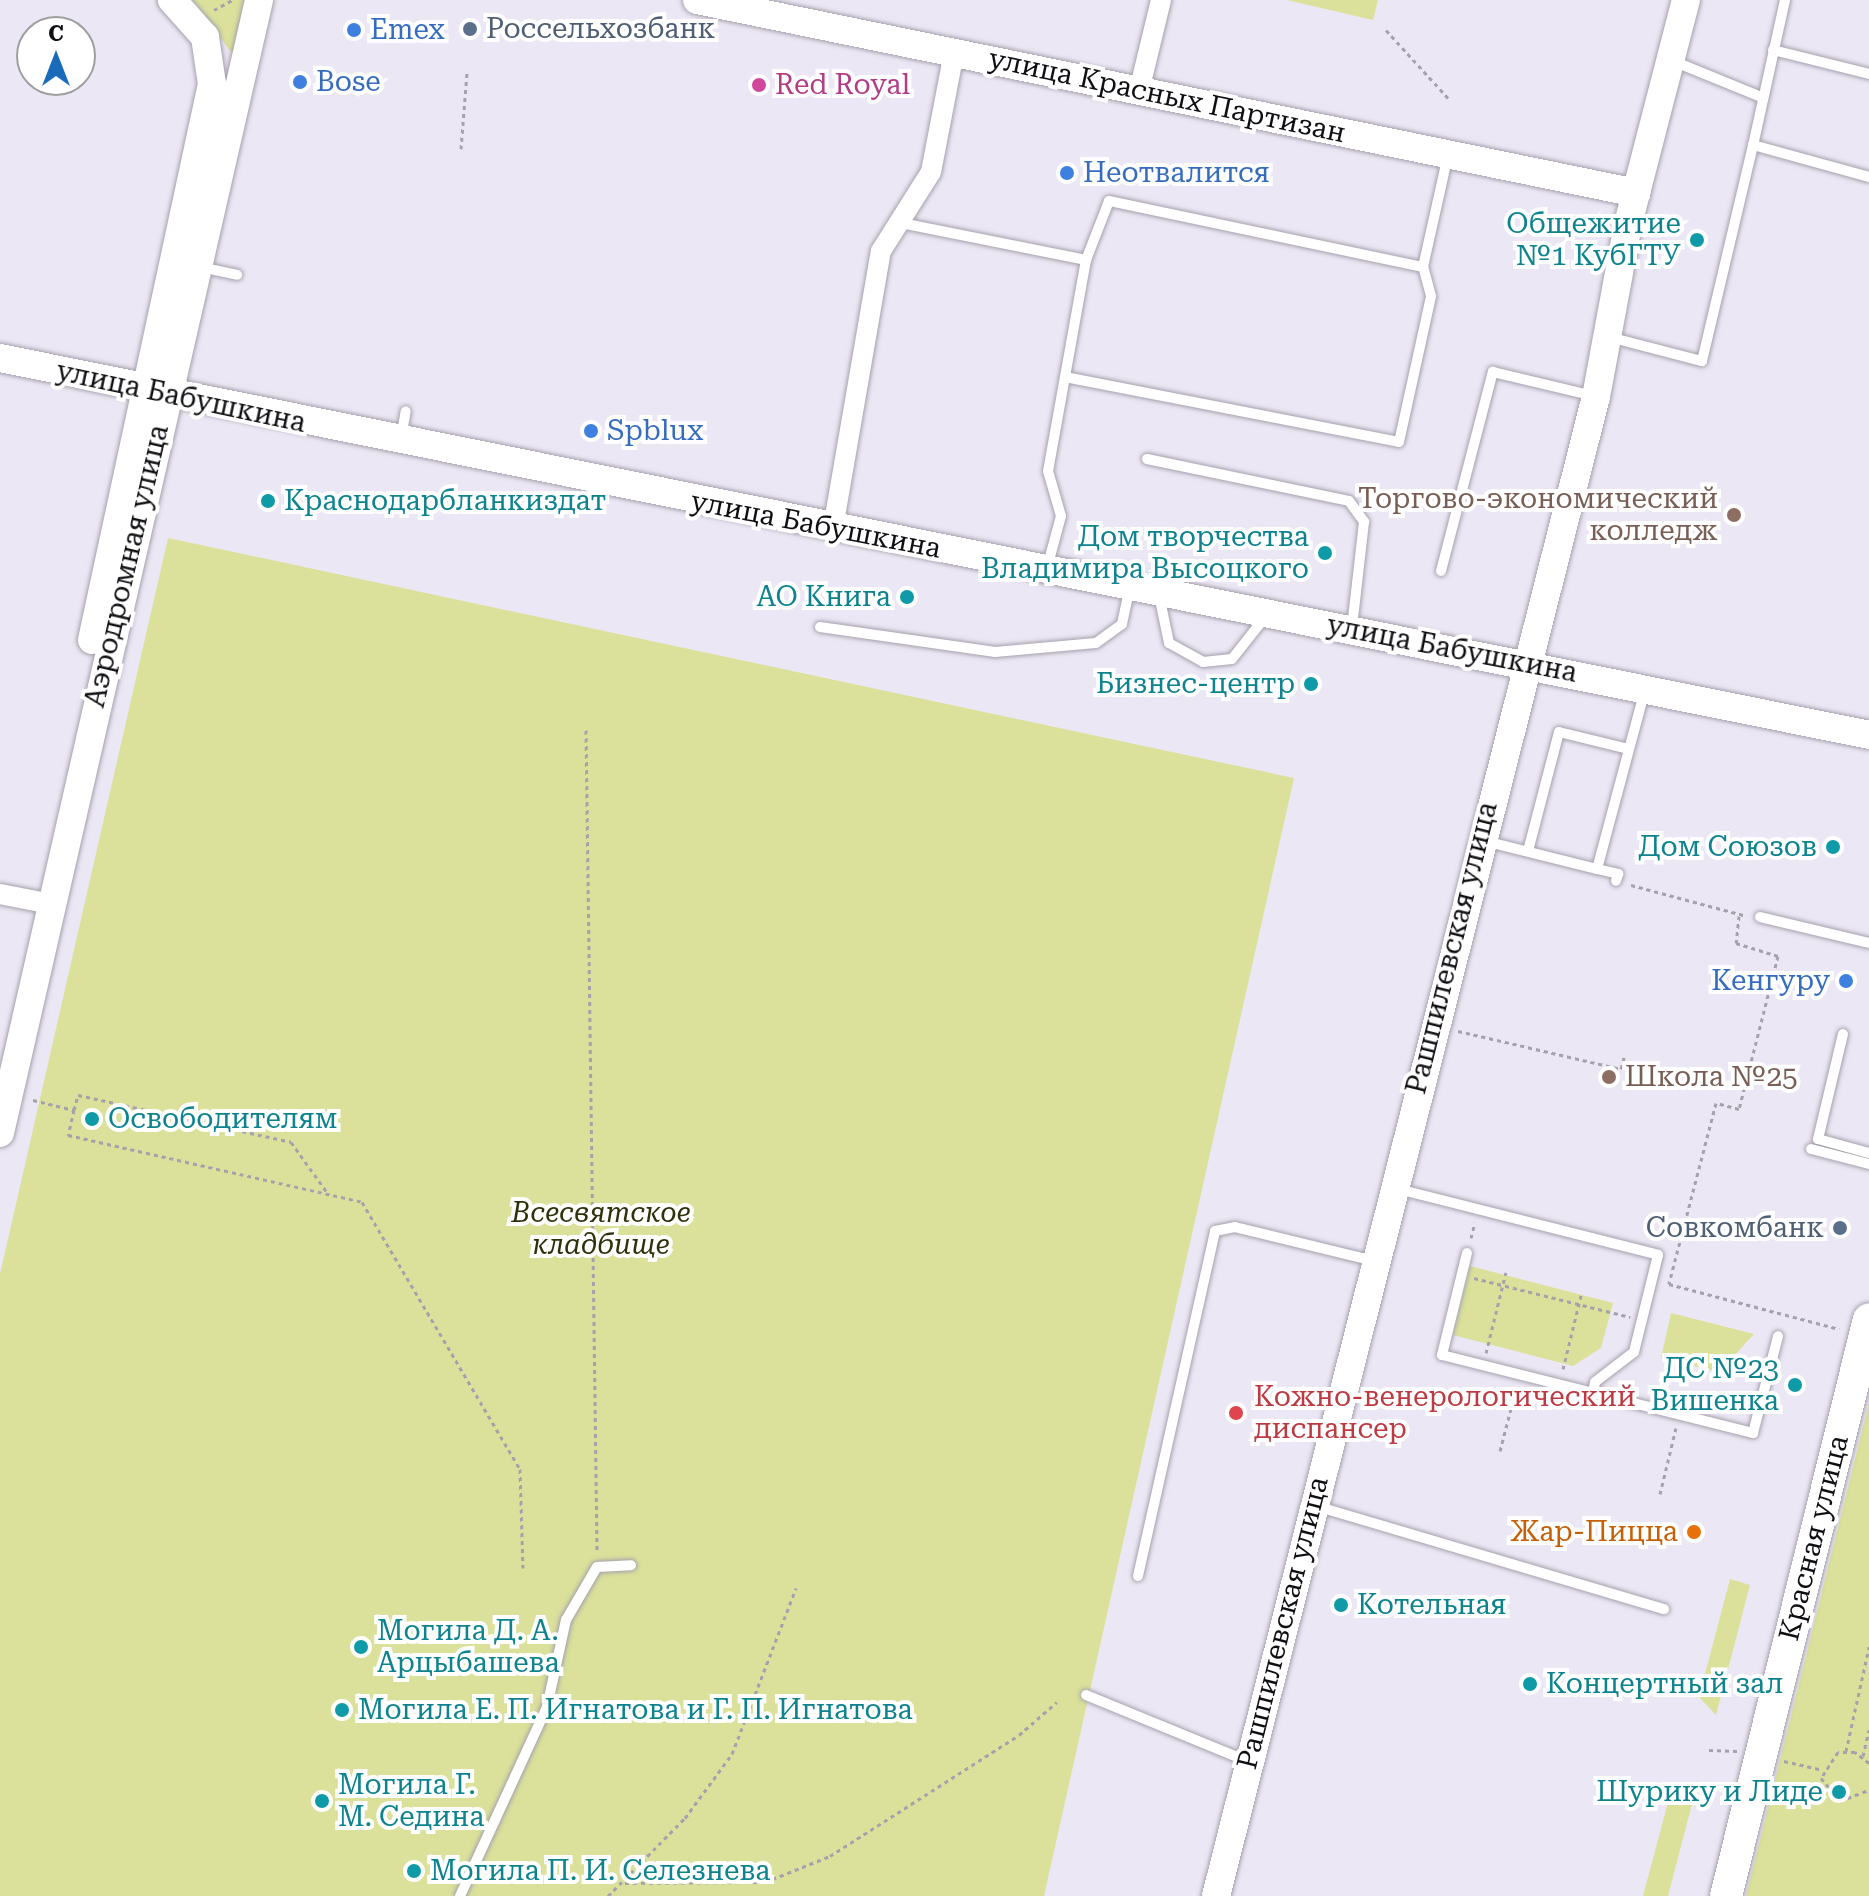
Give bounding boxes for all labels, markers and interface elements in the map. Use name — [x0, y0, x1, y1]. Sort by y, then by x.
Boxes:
place label: Россельхозбанк — [486, 12, 715, 46]
place label: Emex — [370, 13, 445, 47]
north arrow — [16, 16, 96, 96]
marker: Россельхозбанк — [461, 20, 479, 38]
text: С — [48, 21, 64, 46]
marker: Emex — [345, 21, 363, 39]
street label: улица Красных Партизан — [986, 42, 1348, 150]
place label: Bose — [316, 65, 381, 99]
place label: Red Royal — [775, 68, 910, 102]
marker: Bose — [291, 73, 309, 91]
marker: Red Royal — [750, 76, 768, 94]
place label: Неотвалится — [1083, 156, 1270, 190]
marker: Неотвалится — [1058, 164, 1076, 182]
place label: Общежитие №1 КубГТУ — [1506, 207, 1681, 273]
marker: Общежитие №1 КубГТУ — [1688, 231, 1706, 249]
street label: улица Бабушкина — [53, 354, 309, 440]
place label: Spblux — [607, 414, 703, 448]
street label: Аэродромная улица — [78, 421, 176, 711]
marker: Spblux — [582, 422, 600, 440]
place label: Торгово-экономический колледж — [1358, 482, 1718, 548]
place label: Краснодарбланкиздат — [284, 484, 606, 518]
street label: улица Бабушкина — [688, 484, 944, 566]
marker: Краснодарбланкиздат — [259, 492, 277, 510]
marker: Торгово-экономический колледж — [1725, 506, 1743, 524]
place label: Дом творчества Владимира Высоцкого — [981, 520, 1309, 586]
marker: Дом творчества Владимира Высоцкого — [1316, 544, 1334, 562]
place label: АО Книга — [756, 580, 891, 614]
marker: АО Книга — [898, 588, 916, 606]
street label: улица Бабушкина — [1324, 608, 1580, 690]
place label: Бизнес-центр — [1096, 667, 1295, 701]
marker: Бизнес-центр — [1302, 675, 1320, 693]
street label: Рашпилевская улица — [1399, 798, 1505, 1098]
place label: Дом Союзов — [1638, 830, 1817, 864]
marker: Дом Союзов — [1824, 838, 1842, 856]
place label: Кенгуру — [1711, 964, 1830, 998]
marker: Кенгуру — [1837, 972, 1855, 990]
place label: Школа №25 — [1625, 1060, 1798, 1094]
marker: Школа №25 — [1600, 1068, 1618, 1086]
place label: Освободителям — [108, 1102, 337, 1136]
marker: Освободителям — [83, 1110, 101, 1128]
park label: Всесвятское кладбище — [511, 1196, 691, 1262]
place label: Совкомбанк — [1646, 1211, 1824, 1245]
marker: Совкомбанк — [1831, 1219, 1849, 1237]
place label: ДС №23 Вишенка — [1650, 1352, 1779, 1418]
marker: ДС №23 Вишенка — [1786, 1376, 1804, 1394]
place label: Кожно-венерологический диспансер — [1254, 1380, 1636, 1446]
marker: Кожно-венерологический диспансер — [1225, 1402, 1247, 1424]
street label: Красная улица — [1772, 1432, 1856, 1644]
street label: Рашпилевская улица — [1230, 1473, 1336, 1773]
place label: Жар-Пицца — [1510, 1515, 1678, 1549]
marker: Жар-Пицца — [1685, 1523, 1703, 1541]
place label: Котельная — [1357, 1588, 1507, 1622]
marker: Котельная — [1332, 1596, 1350, 1614]
place label: Могила Д. А. Арцыбашева — [377, 1614, 560, 1680]
marker: Могила Д. А. Арцыбашева — [352, 1638, 370, 1656]
place label: Концертный зал — [1546, 1667, 1784, 1701]
marker: Концертный зал — [1521, 1675, 1539, 1693]
place label: Могила Е. П. Игнатова и Г. П. Игнатова — [358, 1693, 913, 1727]
marker: Могила Е. П. Игнатова и Г. П. Игнатова — [333, 1701, 351, 1719]
place label: Могила Г. М. Седина — [338, 1768, 484, 1834]
place label: Шурику и Лиде — [1596, 1775, 1823, 1809]
marker: Шурику и Лиде — [1830, 1783, 1848, 1801]
marker: Могила Г. М. Седина — [313, 1792, 331, 1810]
place label: Могила П. И. Селезнева — [430, 1854, 770, 1888]
marker: Могила П. И. Селезнева — [405, 1862, 423, 1880]

